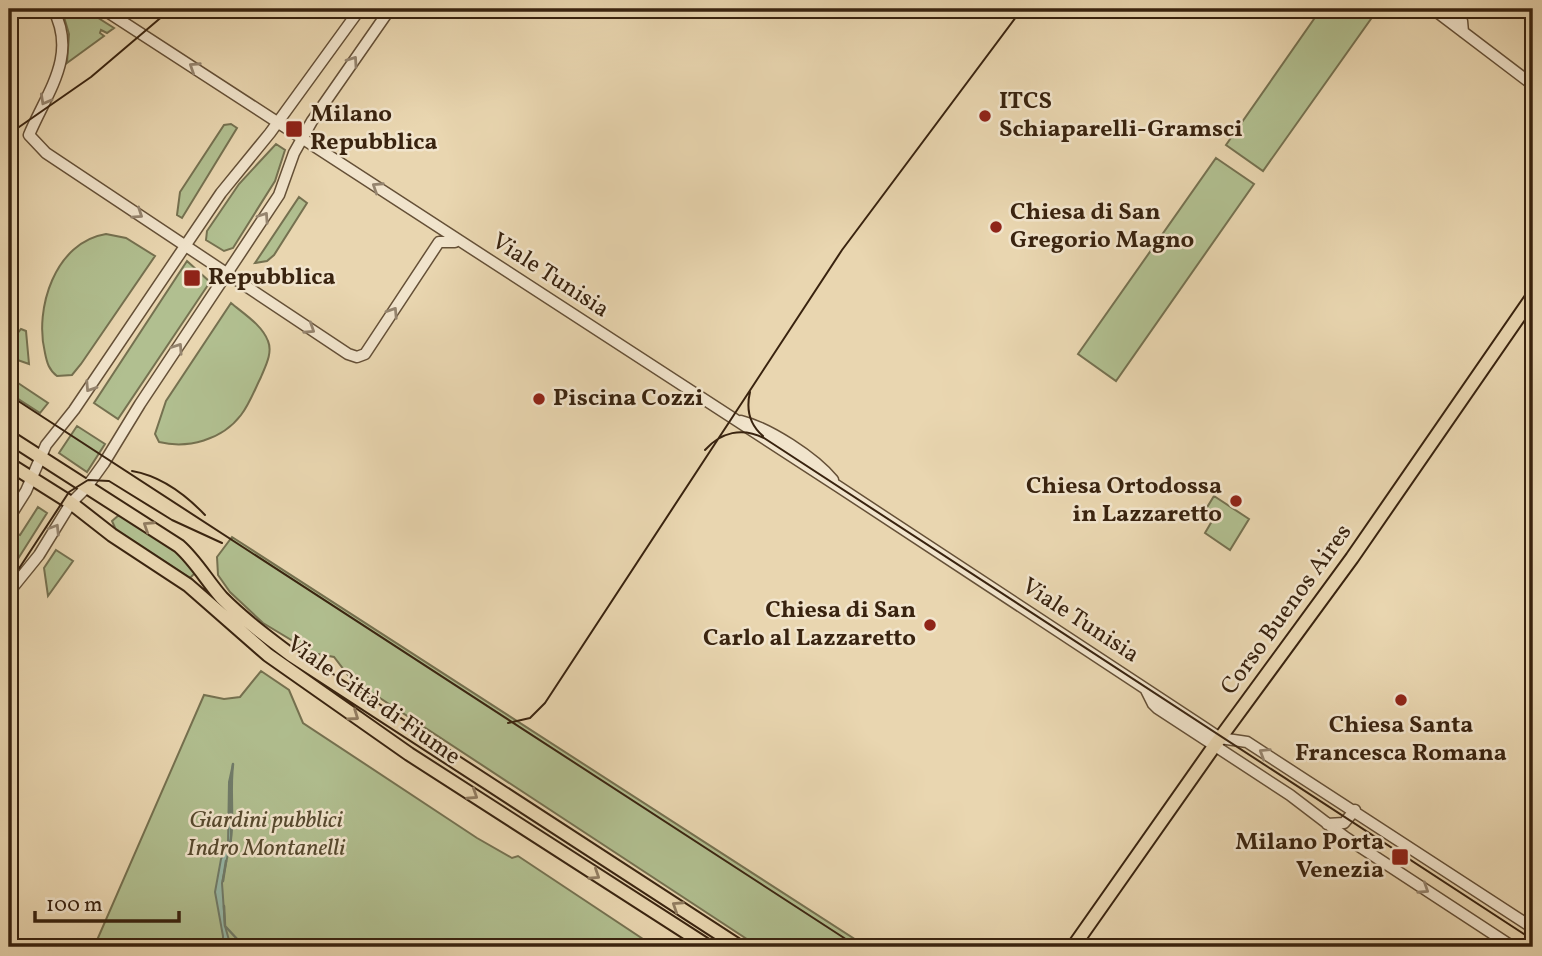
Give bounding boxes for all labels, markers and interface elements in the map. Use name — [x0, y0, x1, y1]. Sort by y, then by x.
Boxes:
one-way arrow — [345, 56, 357, 69]
one-way arrow — [188, 63, 201, 76]
place label: ITCS Schiaparelli-Gramsci — [999, 85, 1243, 147]
one-way arrow — [40, 92, 53, 105]
place label: Milano Repubblica — [310, 98, 438, 160]
marker: ITCS Schiaparelli-Gramsci — [977, 108, 993, 124]
marker: Milano Repubblica — [284, 119, 304, 139]
one-way arrow — [372, 183, 385, 196]
place label: Chiesa di San Gregorio Magno — [1010, 196, 1194, 258]
one-way arrow — [131, 206, 144, 219]
one-way arrow — [256, 211, 269, 224]
marker: Chiesa di San Gregorio Magno — [988, 219, 1004, 235]
street label: Viale Tunisia — [484, 225, 616, 327]
place label: Repubblica — [208, 261, 336, 295]
marker: Repubblica — [182, 268, 202, 288]
one-way arrow — [384, 307, 397, 320]
one-way arrow — [302, 321, 315, 334]
one-way arrow — [170, 342, 183, 355]
one-way arrow — [85, 379, 98, 392]
place label: Piscina Cozzi — [553, 382, 703, 416]
marker: Piscina Cozzi — [531, 391, 547, 407]
place label: Chiesa Ortodossa in Lazzaretto — [1026, 470, 1222, 532]
marker: Chiesa Ortodossa in Lazzaretto — [1228, 493, 1244, 509]
street label: Corso Buenos Aires — [1213, 517, 1361, 703]
one-way arrow — [142, 521, 155, 534]
one-way arrow — [46, 524, 59, 537]
street label: Viale Tunisia — [1014, 570, 1146, 672]
place label: Chiesa di San Carlo al Lazzaretto — [703, 594, 916, 656]
marker: Chiesa di San Carlo al Lazzaretto — [922, 617, 938, 633]
street label: Viale Città di Fiume — [279, 628, 467, 774]
marker: Chiesa Santa Francesca Romana — [1393, 692, 1409, 708]
one-way arrow — [346, 708, 359, 720]
place label: Chiesa Santa Francesca Romana — [1295, 709, 1507, 771]
one-way arrow — [1259, 749, 1272, 762]
one-way arrow — [465, 787, 478, 800]
park label: Giardini pubblici Indro Montanelli — [187, 804, 346, 866]
place label: Milano Porta Venezia — [1235, 826, 1384, 888]
marker: Milano Porta Venezia — [1390, 847, 1410, 867]
one-way arrow — [587, 866, 600, 879]
scale bar — [35, 879, 178, 923]
one-way arrow — [1416, 881, 1429, 893]
text: 100 m — [46, 891, 103, 920]
one-way arrow — [672, 902, 685, 914]

